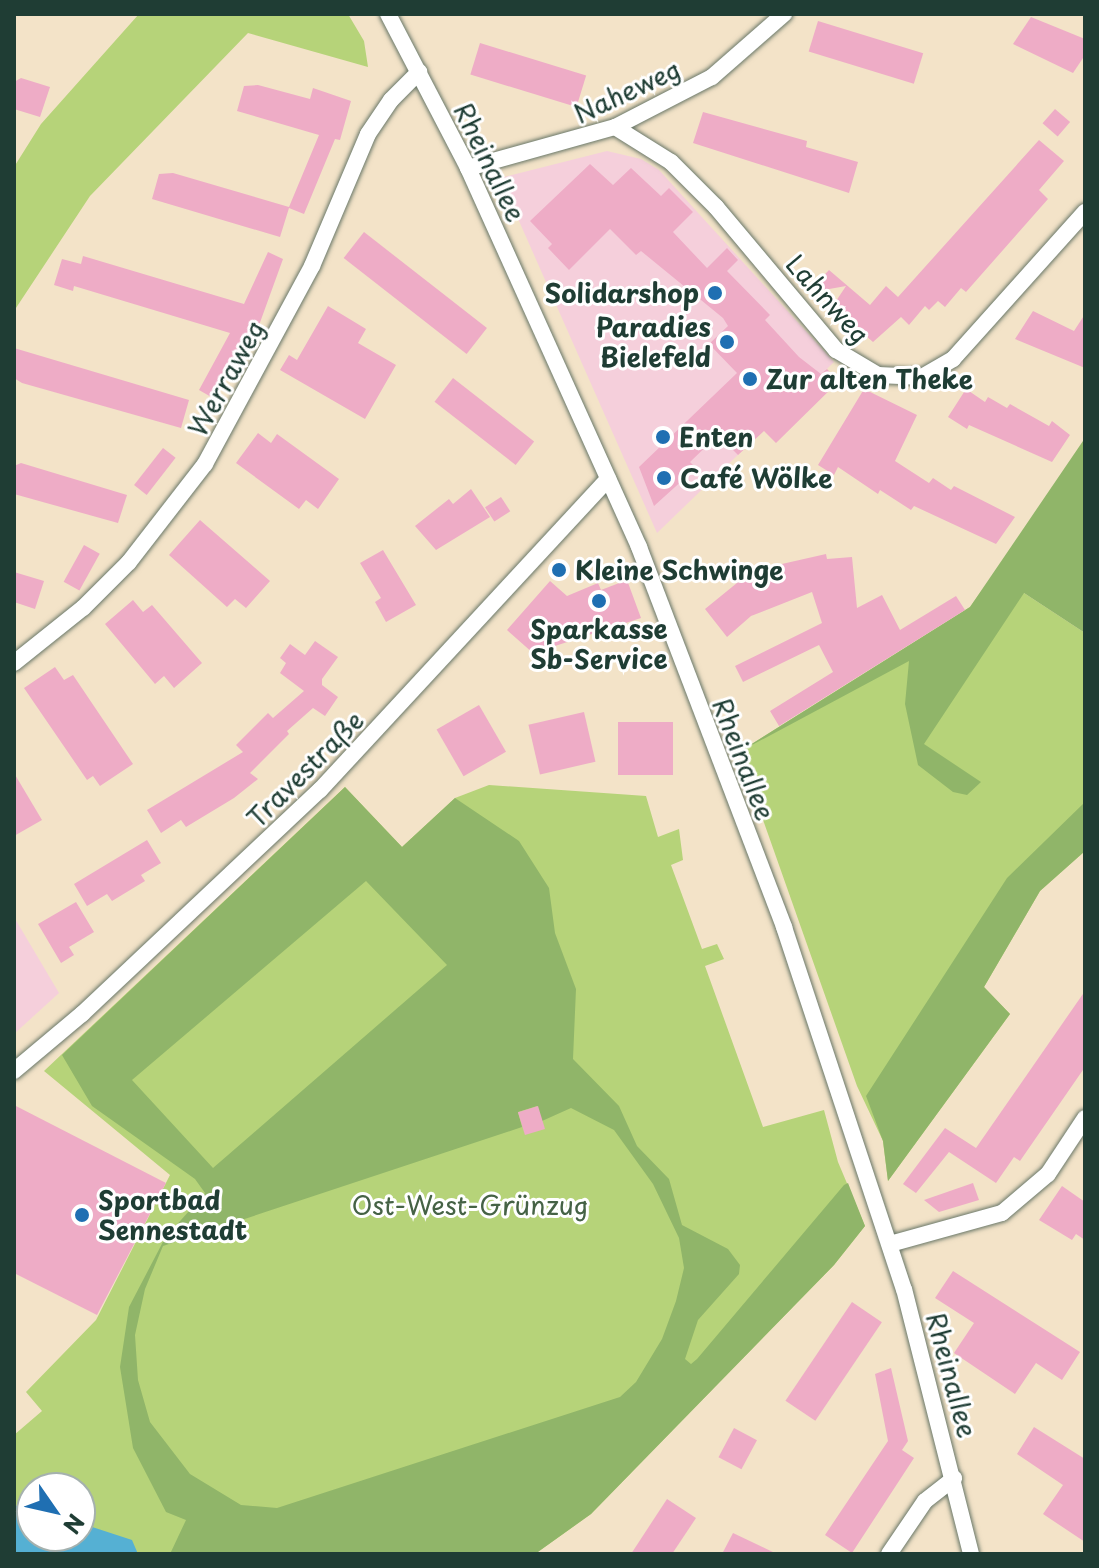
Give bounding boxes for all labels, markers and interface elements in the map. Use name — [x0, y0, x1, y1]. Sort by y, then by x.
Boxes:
street label: Naheweg — [569, 53, 685, 129]
street label: Rheinallee — [448, 98, 532, 226]
street label: Lahnweg — [780, 248, 876, 350]
place label: Solidarshop — [545, 277, 699, 309]
marker: Solidarshop — [706, 284, 724, 302]
place label: Paradies Bielefeld — [596, 311, 711, 372]
street label: Werraweg — [181, 315, 271, 441]
marker: Paradies Bielefeld — [718, 333, 736, 351]
place label: Zur alten Theke — [766, 363, 973, 395]
marker: Zur alten Theke — [741, 370, 759, 388]
place label: Enten — [679, 421, 753, 453]
marker: Enten — [654, 428, 672, 446]
place label: Café Wölke — [680, 462, 831, 494]
marker: Café Wölke — [655, 469, 673, 487]
place label: Kleine Schwinge — [575, 554, 785, 586]
marker: Kleine Schwinge — [550, 561, 568, 579]
marker: Sparkasse Sb-Service — [590, 592, 608, 610]
place label: Sparkasse Sb-Service — [530, 613, 668, 674]
street label: Rheinallee — [706, 694, 782, 824]
street label: Travestraße — [240, 704, 370, 834]
place label: Sportbad Sennestadt — [98, 1184, 247, 1246]
park label: Ost-West-Grünzug — [351, 1189, 589, 1221]
marker: Sportbad Sennestadt — [73, 1206, 91, 1224]
street label: Rheinallee — [920, 1309, 984, 1441]
north arrow — [16, 1472, 96, 1552]
text: N — [56, 1508, 93, 1541]

